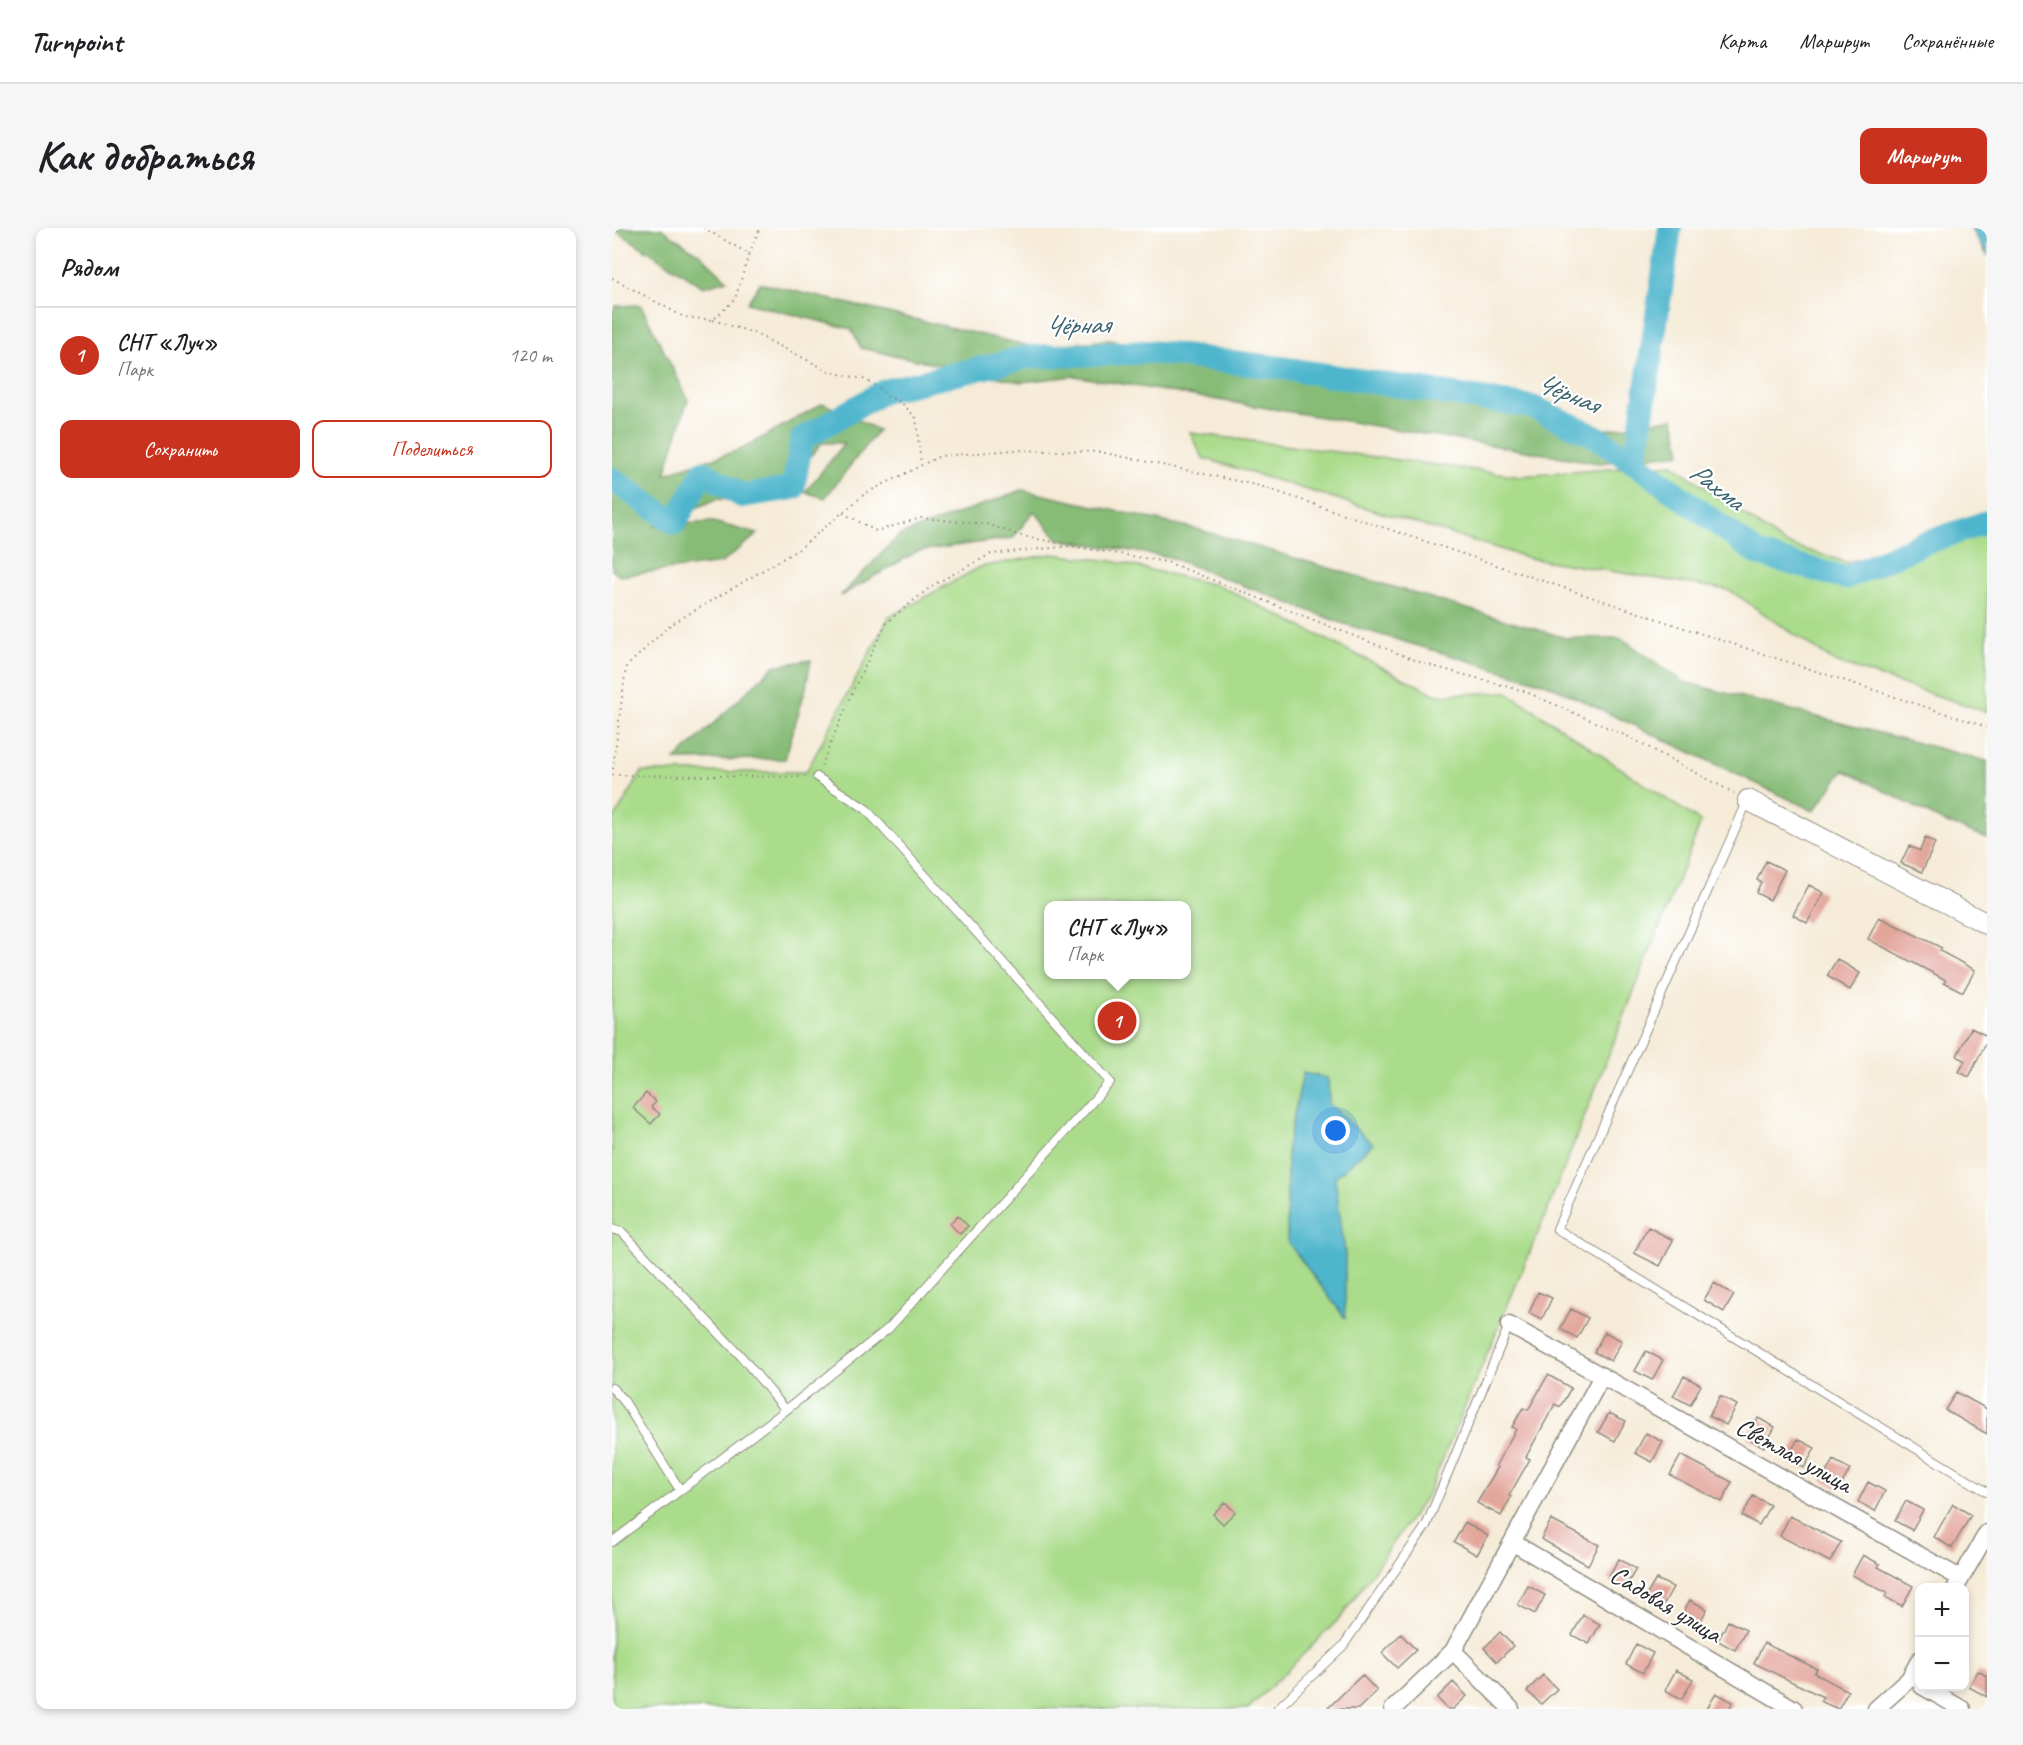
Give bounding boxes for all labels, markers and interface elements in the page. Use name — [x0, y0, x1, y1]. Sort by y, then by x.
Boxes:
text: Turnpoint — [30, 24, 122, 59]
text: Карта — [1718, 28, 1767, 54]
text: Маршрут — [1800, 28, 1869, 54]
text: Сохранённые — [1902, 28, 1993, 54]
button: Маршрут — [1860, 128, 1987, 184]
text: Как добраться — [36, 130, 253, 183]
text: Рядом — [60, 251, 118, 284]
water label: Чёрная — [1044, 307, 1114, 343]
text: СНТ «Луч» — [117, 329, 217, 357]
text: 1 — [75, 343, 84, 368]
text: 120 m — [509, 343, 552, 368]
text: Парк — [117, 357, 153, 382]
water label: Чёрная — [1532, 365, 1608, 423]
button: Сохранить — [60, 420, 300, 478]
button: Поделиться — [312, 420, 552, 478]
water label: Рахма — [1683, 455, 1753, 519]
popup — [1044, 901, 1191, 979]
text: СНТ «Луч» — [1067, 914, 1168, 942]
text: Парк — [1067, 942, 1103, 967]
pin: 1 — [1098, 998, 1136, 1044]
your location — [1321, 1116, 1350, 1145]
street label: Светлая улица — [1730, 1410, 1860, 1502]
street label: Садовая улица — [1604, 1558, 1729, 1651]
map controls — [1915, 1583, 1969, 1691]
button: + — [1915, 1583, 1969, 1637]
button: − — [1915, 1637, 1969, 1691]

